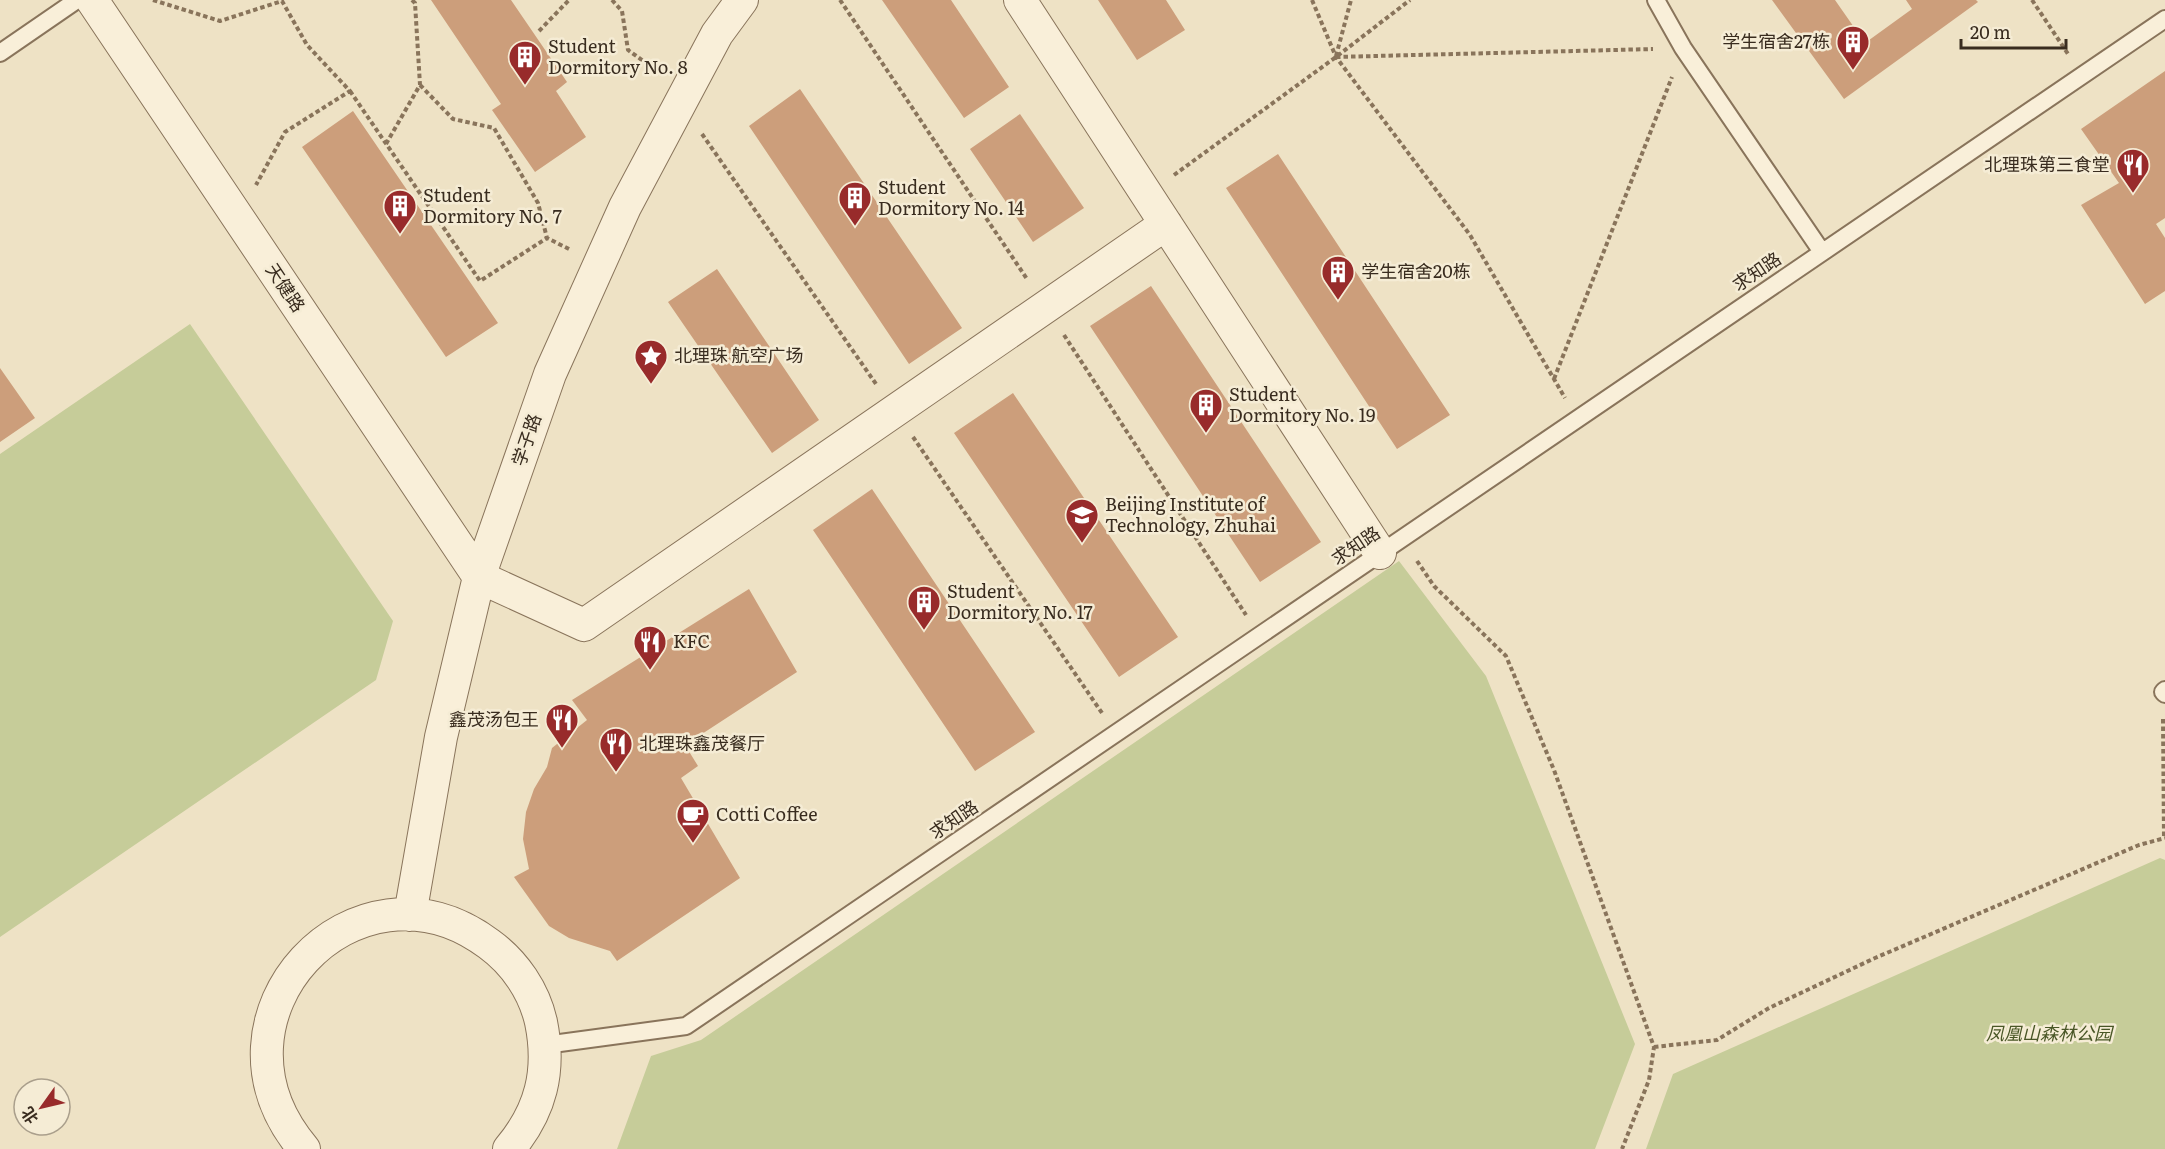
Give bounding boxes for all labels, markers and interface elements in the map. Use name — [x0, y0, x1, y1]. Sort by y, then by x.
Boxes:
scale bar — [1961, 12, 2066, 50]
text: 20 m — [1970, 18, 2011, 45]
building icon: 学生宿舍27栋 — [1835, 24, 1871, 71]
place label: 学生宿舍27栋 — [1722, 27, 1830, 54]
place label: Student Dormitory No. 8 — [548, 32, 688, 80]
building icon: Student Dormitory No. 8 — [507, 39, 543, 86]
restaurant icon: 北理珠第三食堂 — [2115, 147, 2151, 194]
place label: 北理珠第三食堂 — [1984, 150, 2110, 177]
place label: Student Dormitory No. 14 — [878, 173, 1024, 221]
building icon: Student Dormitory No. 14 — [837, 180, 873, 227]
place label: Student Dormitory No. 7 — [423, 181, 562, 229]
building icon: Student Dormitory No. 7 — [382, 188, 418, 235]
street label: 求知路 — [1726, 244, 1786, 297]
building icon: 学生宿舍20栋 — [1320, 254, 1356, 301]
street label: 天健路 — [260, 257, 313, 317]
place label: 学生宿舍20栋 — [1361, 257, 1471, 284]
place icon: 北理珠 航空广场 — [633, 338, 669, 385]
place label: 北理珠 航空广场 — [674, 341, 804, 368]
place label: Student Dormitory No. 19 — [1229, 380, 1375, 428]
building icon: Student Dormitory No. 19 — [1188, 387, 1224, 434]
street label: 学子路 — [504, 410, 547, 469]
place label: Beijing Institute of Technology, Zhuhai — [1105, 490, 1276, 538]
school or university icon: Beijing Institute of Technology, Zhuhai — [1064, 497, 1100, 544]
street label: 求知路 — [1325, 518, 1385, 571]
place label: Student Dormitory No. 17 — [947, 577, 1093, 625]
building icon: Student Dormitory No. 17 — [906, 584, 942, 631]
restaurant icon: KFC — [632, 624, 668, 671]
place label: KFC — [673, 627, 710, 654]
restaurant icon: 鑫茂汤包王 — [544, 702, 580, 749]
place label: 鑫茂汤包王 — [449, 705, 539, 732]
restaurant icon: 北理珠鑫茂餐厅 — [598, 726, 634, 773]
place label: 北理珠鑫茂餐厅 — [639, 729, 765, 756]
street label: 求知路 — [923, 792, 983, 845]
cafe icon: Cotti Coffee — [675, 797, 711, 844]
place label: Cotti Coffee — [716, 800, 818, 827]
park label: 凤凰山森林公园 — [1986, 1019, 2115, 1046]
north arrow — [12, 1077, 72, 1137]
text: 北 — [14, 1103, 43, 1129]

